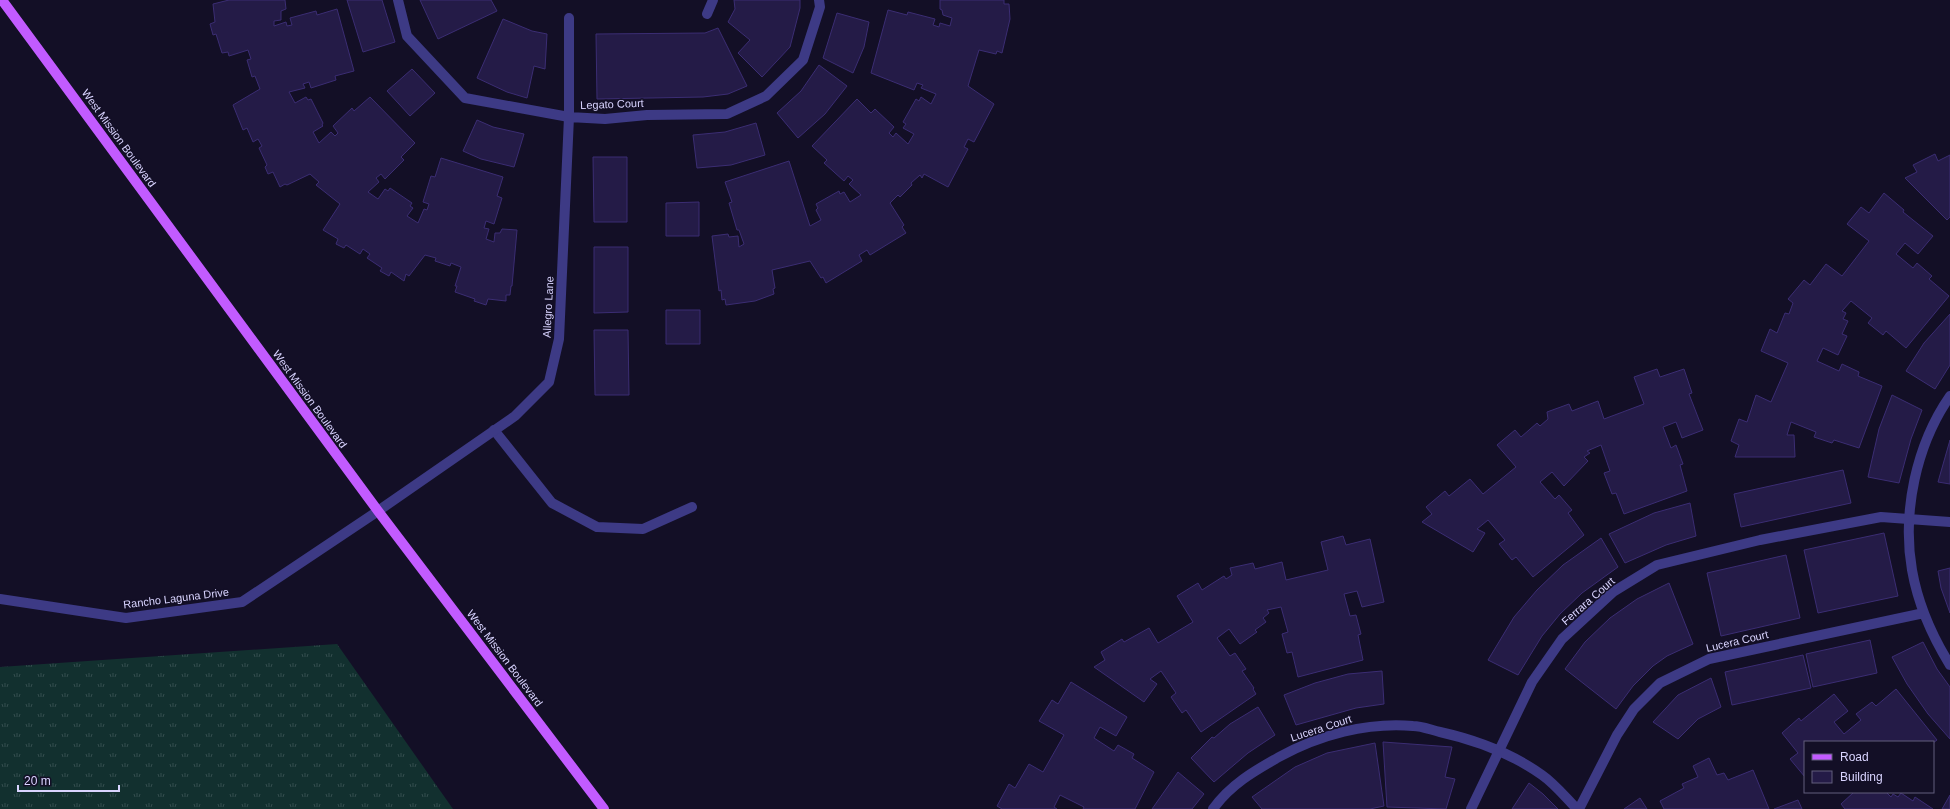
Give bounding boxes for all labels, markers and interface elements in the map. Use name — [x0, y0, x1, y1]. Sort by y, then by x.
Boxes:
street label: West Mission Boulevard — [80, 87, 158, 189]
street label: Legato Court — [580, 97, 644, 111]
street label: Allegro Lane — [540, 276, 556, 338]
street label: West Mission Boulevard — [271, 348, 349, 450]
street label: Ferrara Court — [1559, 575, 1617, 627]
street label: Rancho Laguna Drive — [122, 586, 230, 610]
street label: West Mission Boulevard — [465, 607, 545, 709]
street label: Lucera Court — [1705, 628, 1769, 654]
street label: Lucera Court — [1289, 712, 1353, 744]
legend — [1804, 741, 1934, 793]
text: Road — [1840, 750, 1869, 764]
scale bar — [18, 767, 119, 793]
text: Building — [1840, 770, 1883, 784]
text: 20 m — [24, 774, 51, 788]

